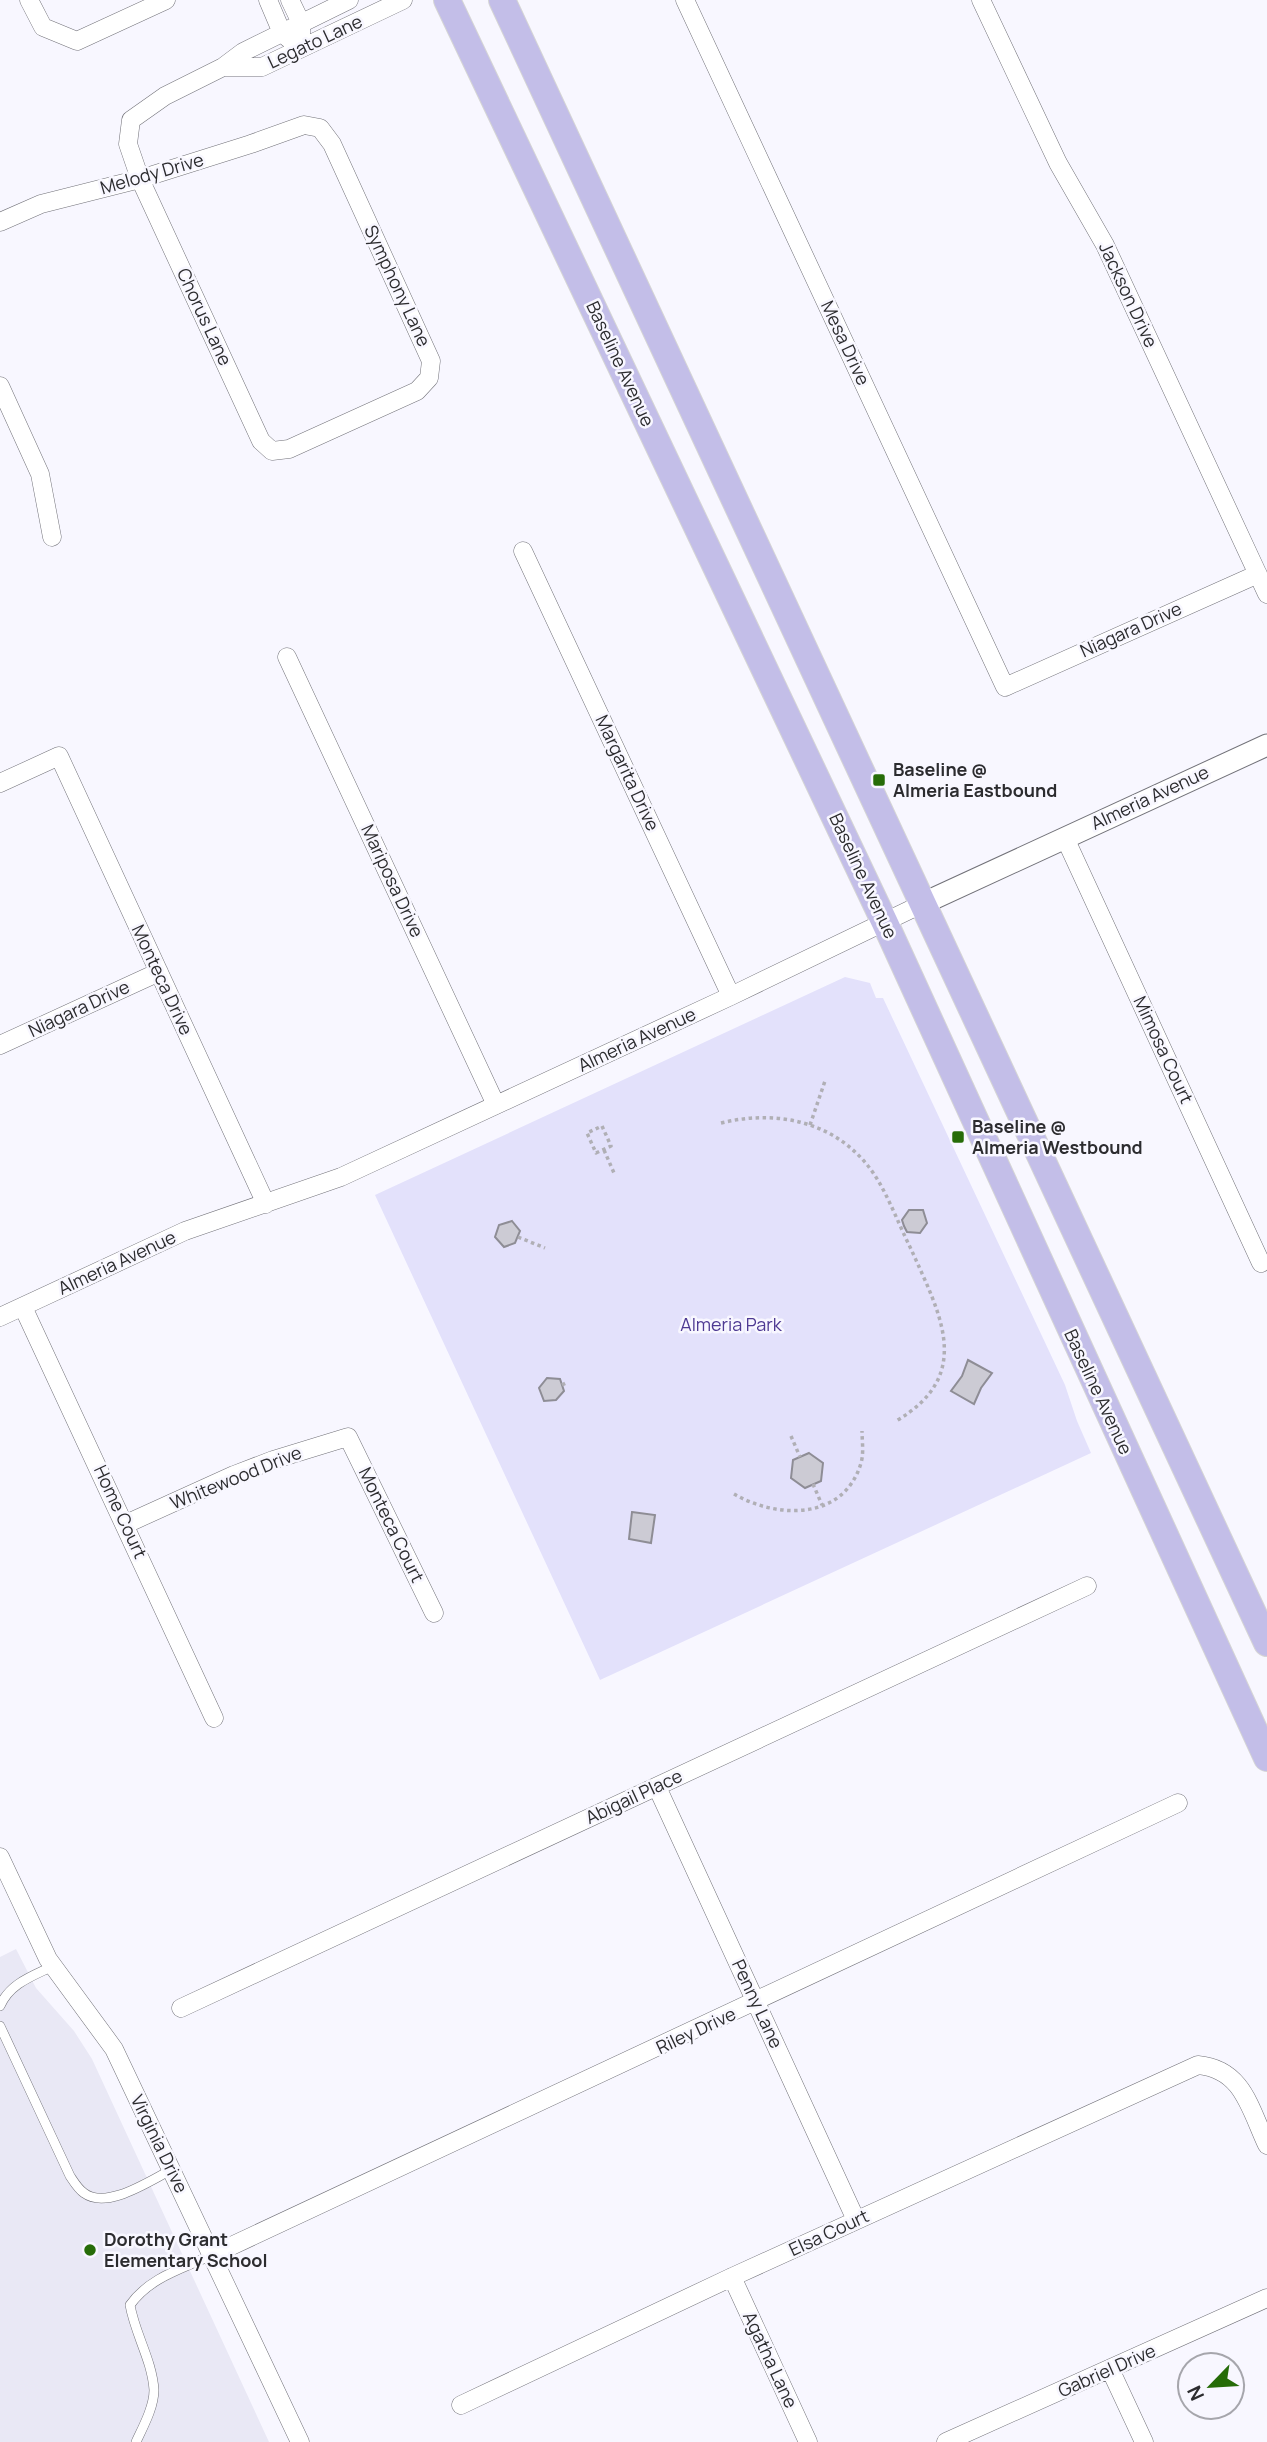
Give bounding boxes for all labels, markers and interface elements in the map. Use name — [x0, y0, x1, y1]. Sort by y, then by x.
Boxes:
street label: Legato Lane — [263, 9, 366, 73]
street label: Melody Drive — [97, 147, 206, 199]
street label: Symphony Lane — [359, 221, 437, 350]
street label: Jackson Drive — [1094, 238, 1164, 351]
street label: Chorus Lane — [172, 264, 238, 369]
street label: Mesa Drive — [816, 296, 876, 389]
street label: Baseline Avenue — [581, 297, 660, 430]
street label: Niagara Drive — [1076, 596, 1185, 662]
street label: Margarita Drive — [591, 711, 665, 835]
place label: Baseline @ Almeria Eastbound — [893, 757, 1057, 802]
street label: Almeria Avenue — [1087, 759, 1212, 835]
marker: Baseline @ Almeria Eastbound — [871, 772, 887, 788]
street label: Baseline Avenue — [824, 809, 903, 942]
street label: Mariposa Drive — [356, 820, 430, 941]
street label: Monteca Drive — [127, 920, 199, 1039]
street label: Niagara Drive — [24, 974, 133, 1042]
street label: Mimosa Court — [1129, 992, 1199, 1107]
street label: Almeria Avenue — [574, 1001, 699, 1077]
place label: Baseline @ Almeria Westbound — [972, 1114, 1143, 1159]
marker: Baseline @ Almeria Westbound — [950, 1129, 966, 1145]
street label: Almeria Avenue — [54, 1224, 179, 1300]
park label: Almeria Park — [680, 1312, 783, 1336]
street label: Baseline Avenue — [1059, 1325, 1138, 1458]
street label: Whitewood Drive — [166, 1440, 305, 1514]
street label: Home Court — [89, 1461, 153, 1562]
street label: Monteca Court — [354, 1463, 430, 1586]
street label: Abigail Place — [581, 1763, 686, 1829]
street label: Penny Lane — [727, 1955, 789, 2052]
street label: Riley Drive — [652, 2001, 739, 2059]
street label: Virginia Drive — [126, 2091, 194, 2197]
street label: Elsa Court — [785, 2203, 872, 2261]
place label: Dorothy Grant Elementary School — [104, 2227, 267, 2272]
marker: Dorothy Grant Elementary School — [82, 2242, 98, 2258]
street label: Agatha Lane — [738, 2307, 804, 2412]
street label: Gabriel Drive — [1054, 2338, 1159, 2402]
north arrow — [1176, 2351, 1246, 2421]
text: N — [1181, 2382, 1210, 2405]

